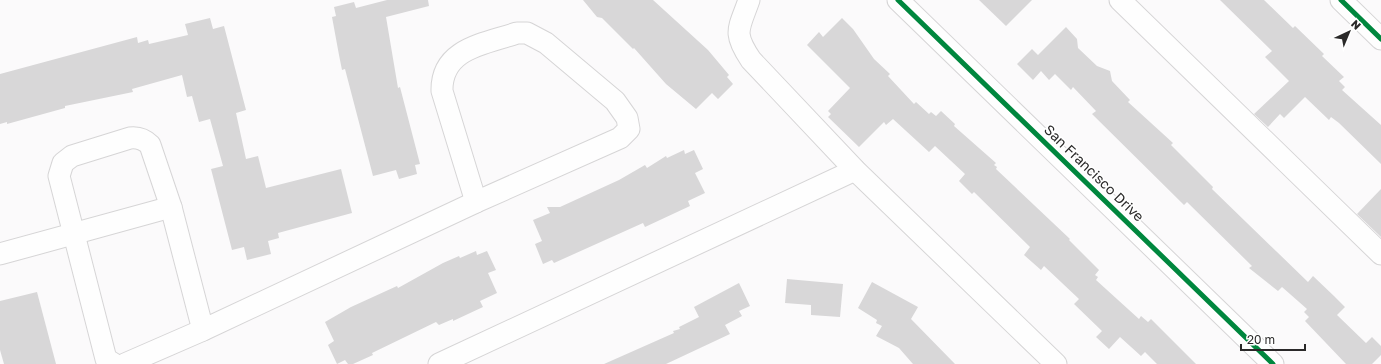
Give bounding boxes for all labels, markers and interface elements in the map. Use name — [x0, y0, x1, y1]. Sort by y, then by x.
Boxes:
north arrow — [1329, 12, 1369, 52]
text: N — [1349, 17, 1364, 32]
street label: San Francisco Drive — [1041, 121, 1148, 225]
scale bar — [1241, 326, 1305, 352]
text: 20 m — [1247, 332, 1275, 347]

